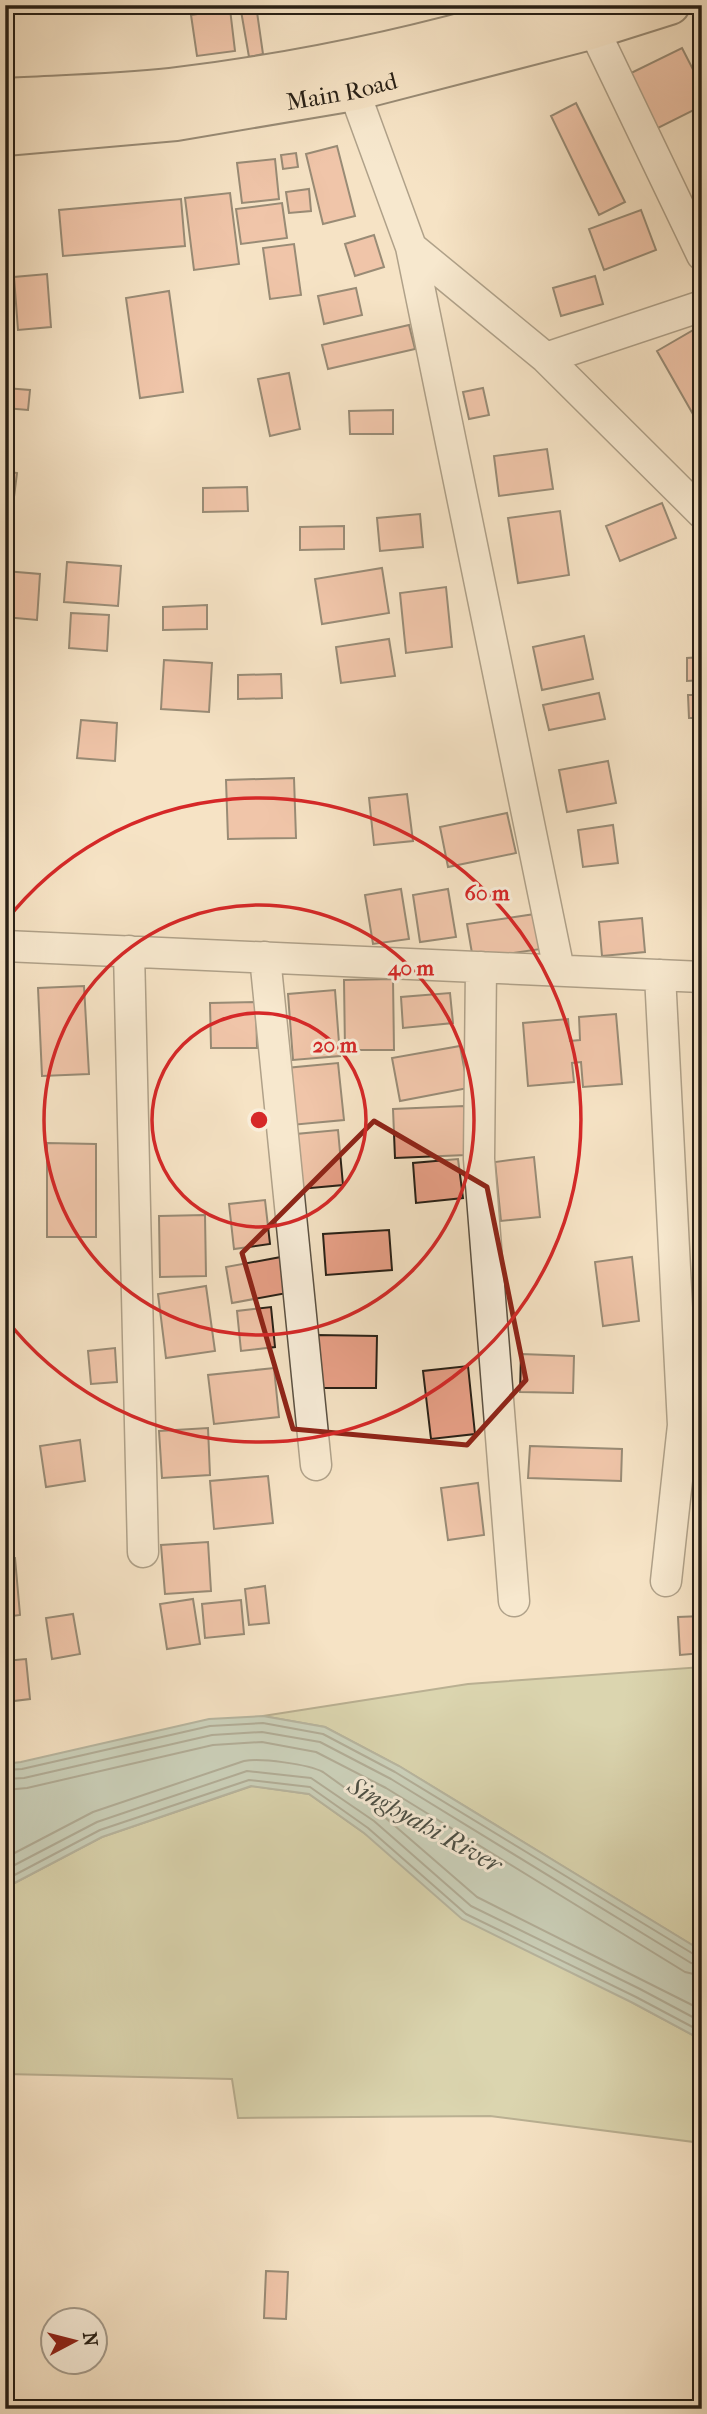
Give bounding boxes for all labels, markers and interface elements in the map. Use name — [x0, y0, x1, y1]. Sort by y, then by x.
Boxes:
street label: Main Road — [284, 66, 401, 116]
text: 60 m — [465, 881, 510, 905]
text: 40 m — [387, 956, 435, 981]
text: 20 m — [313, 1033, 358, 1057]
centre of rings — [247, 1108, 271, 1132]
water label: Singhyahi River — [342, 1769, 509, 1881]
north arrow — [38, 2306, 108, 2376]
text: N — [78, 2331, 102, 2348]

